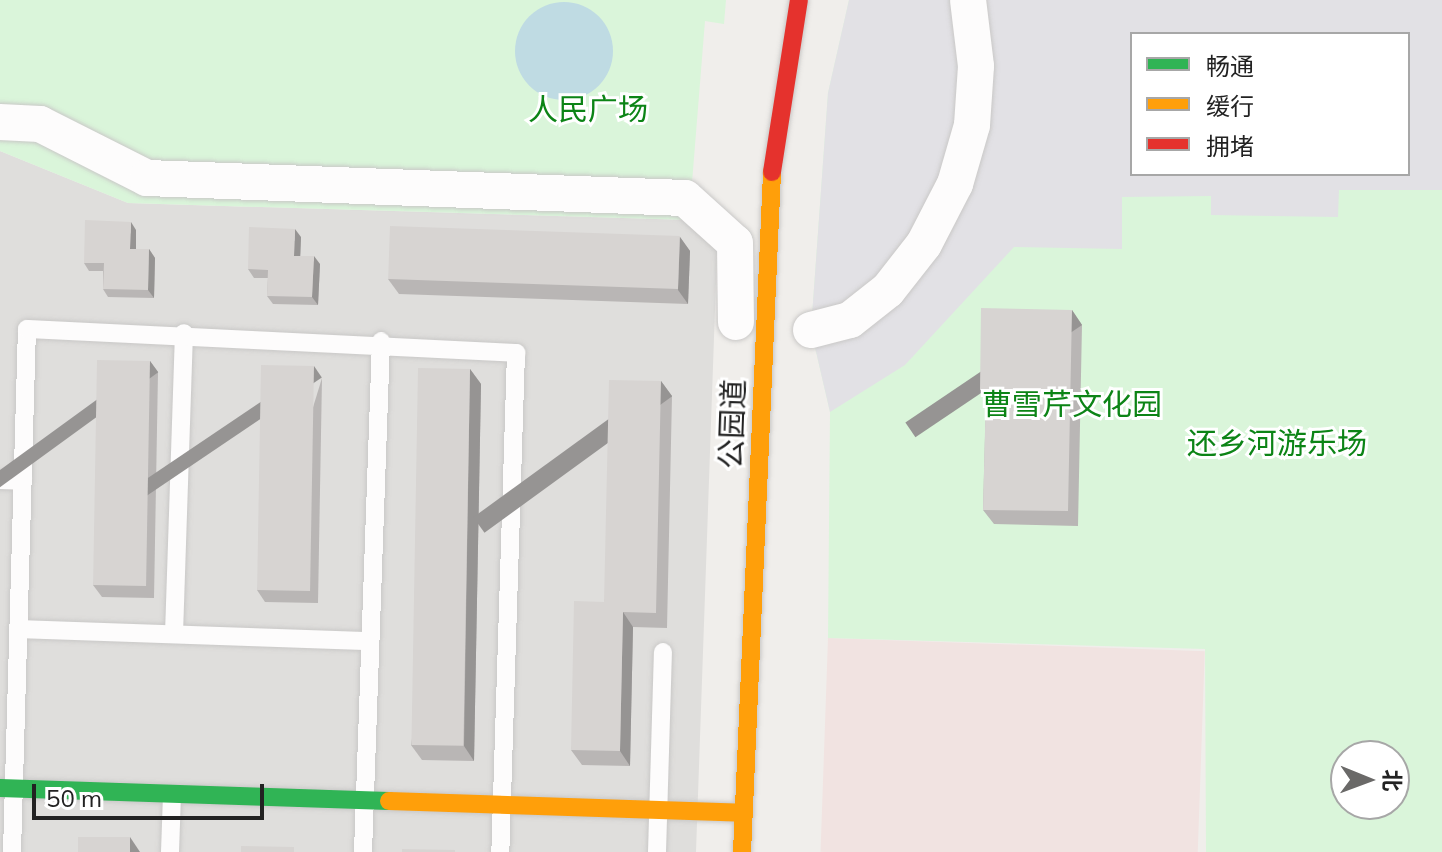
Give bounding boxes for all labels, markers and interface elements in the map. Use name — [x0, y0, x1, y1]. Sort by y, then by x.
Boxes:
legend — [1130, 32, 1410, 176]
text: 畅通 — [1206, 51, 1254, 81]
park label: 人民广场 — [528, 91, 648, 127]
text: 缓行 — [1206, 91, 1254, 121]
text: 拥堵 — [1206, 131, 1254, 161]
street label: 公园道 — [712, 378, 752, 470]
park label: 曹雪芹文化园 — [982, 386, 1162, 422]
park label: 还乡河游乐场 — [1187, 425, 1367, 461]
north arrow — [1330, 740, 1410, 820]
scale bar — [36, 768, 268, 818]
text: 北 — [1378, 769, 1406, 792]
text: 50 m — [46, 783, 102, 813]

